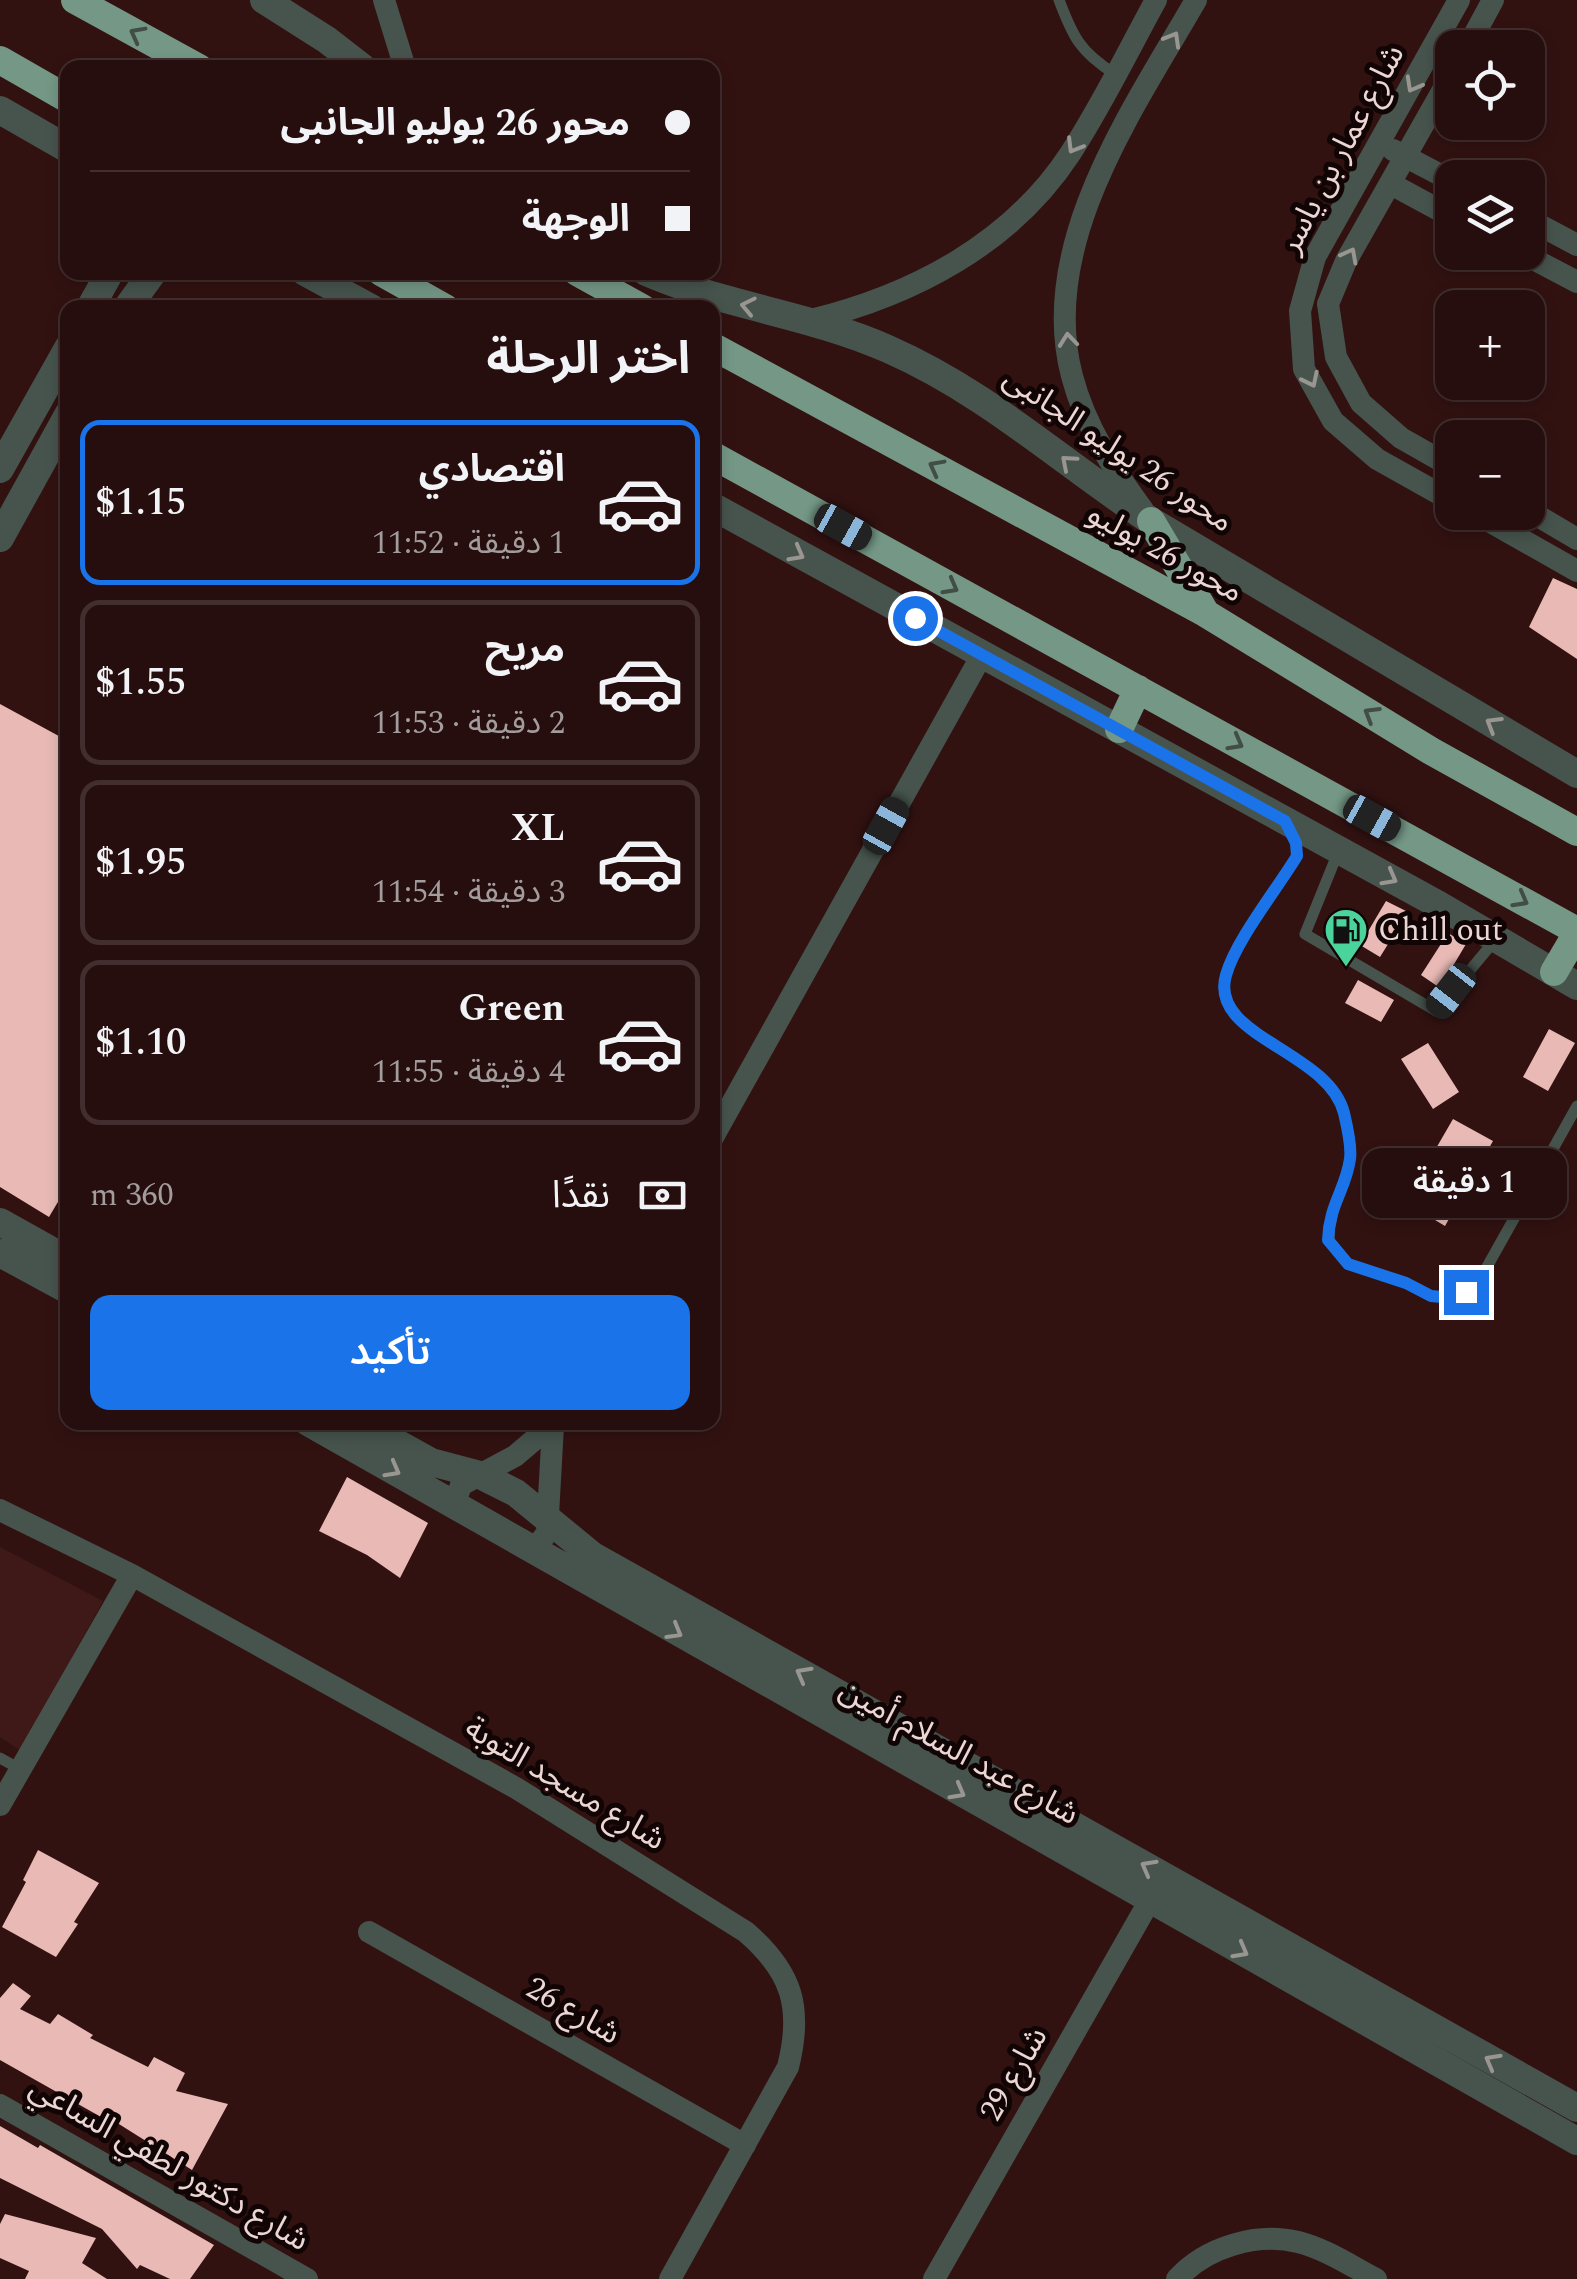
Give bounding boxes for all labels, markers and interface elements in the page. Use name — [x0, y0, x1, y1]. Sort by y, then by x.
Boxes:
one-way arrow — [130, 26, 148, 46]
map controls — [1435, 30, 1545, 530]
button: locate — [1435, 30, 1545, 140]
one-way arrow — [1161, 32, 1180, 50]
street label: شارع عمار بن ياسر — [1266, 36, 1418, 263]
one-way arrow — [1405, 75, 1425, 93]
text: محور 26 يوليو الجانبى — [280, 95, 630, 153]
one-way arrow — [1067, 135, 1086, 153]
button: layers — [1435, 160, 1545, 270]
text: الوجهة — [522, 191, 630, 249]
one-way arrow — [1338, 247, 1358, 265]
button: + — [1435, 290, 1545, 400]
one-way arrow — [740, 296, 757, 317]
text: اختر الرحلة — [487, 325, 690, 394]
one-way arrow — [1057, 332, 1079, 348]
street label: محور 26 يوليو الجانبى — [993, 355, 1243, 545]
one-way arrow — [1299, 370, 1318, 388]
button: − — [1435, 420, 1545, 530]
text: اقتصادي — [419, 441, 565, 499]
one-way arrow — [1061, 456, 1080, 474]
icon: car — [595, 458, 685, 548]
one-way arrow — [929, 460, 947, 480]
text: $1.15 — [95, 474, 186, 532]
street label: محور 26 يوليو — [1078, 490, 1252, 616]
car — [809, 499, 877, 555]
text: 1 دقيقة · 11:52 — [372, 519, 565, 568]
one-way arrow — [787, 542, 805, 562]
one-way arrow — [940, 574, 958, 594]
route start — [893, 596, 938, 641]
text: مريح — [485, 621, 565, 679]
icon: car — [595, 638, 685, 728]
text: $1.55 — [95, 654, 186, 712]
text: 2 دقيقة · 11:53 — [372, 699, 565, 748]
one-way arrow — [1364, 707, 1382, 726]
one-way arrow — [1486, 717, 1504, 736]
one-way arrow — [1225, 731, 1243, 751]
car — [1338, 790, 1406, 846]
car — [858, 792, 914, 860]
text: XL — [511, 800, 565, 858]
icon: car — [595, 818, 685, 908]
text: $1.95 — [95, 834, 186, 892]
one-way arrow — [1379, 866, 1397, 885]
text: 3 دقيقة · 11:54 — [372, 868, 565, 917]
one-way arrow — [1510, 888, 1528, 908]
place label: Chill out — [1378, 906, 1503, 955]
fuel station icon: Chill out — [1323, 907, 1369, 968]
car — [1421, 958, 1481, 1024]
text: Green — [458, 980, 565, 1038]
icon: car — [595, 998, 685, 1088]
text: $1.10 — [95, 1014, 186, 1072]
text: 4 دقيقة · 11:55 — [372, 1048, 565, 1097]
callout: 1 دقيقة — [1364, 1147, 1568, 1217]
text: 1 دقيقة — [1413, 1158, 1516, 1207]
text: نقدًا — [552, 1167, 610, 1225]
icon: cash — [635, 1168, 690, 1223]
text: 360 m — [90, 1171, 174, 1220]
route end — [1444, 1270, 1489, 1315]
button: تأكيد — [90, 1295, 690, 1410]
one-way arrow — [383, 1457, 401, 1477]
one-way arrow — [664, 1620, 682, 1639]
street label: شارع عبد السلام أمين — [830, 1666, 1088, 1838]
one-way arrow — [796, 1667, 814, 1687]
street label: شارع مسجد التوبة — [455, 1705, 675, 1863]
one-way arrow — [947, 1779, 965, 1799]
one-way arrow — [1140, 1860, 1158, 1880]
one-way arrow — [1230, 1939, 1248, 1959]
street label: شارع 26 — [516, 1964, 630, 2058]
street label: شارع 29 — [967, 2017, 1061, 2131]
one-way arrow — [1485, 2053, 1503, 2073]
street label: شارع دكتور لطفي الساعي — [20, 2064, 318, 2264]

